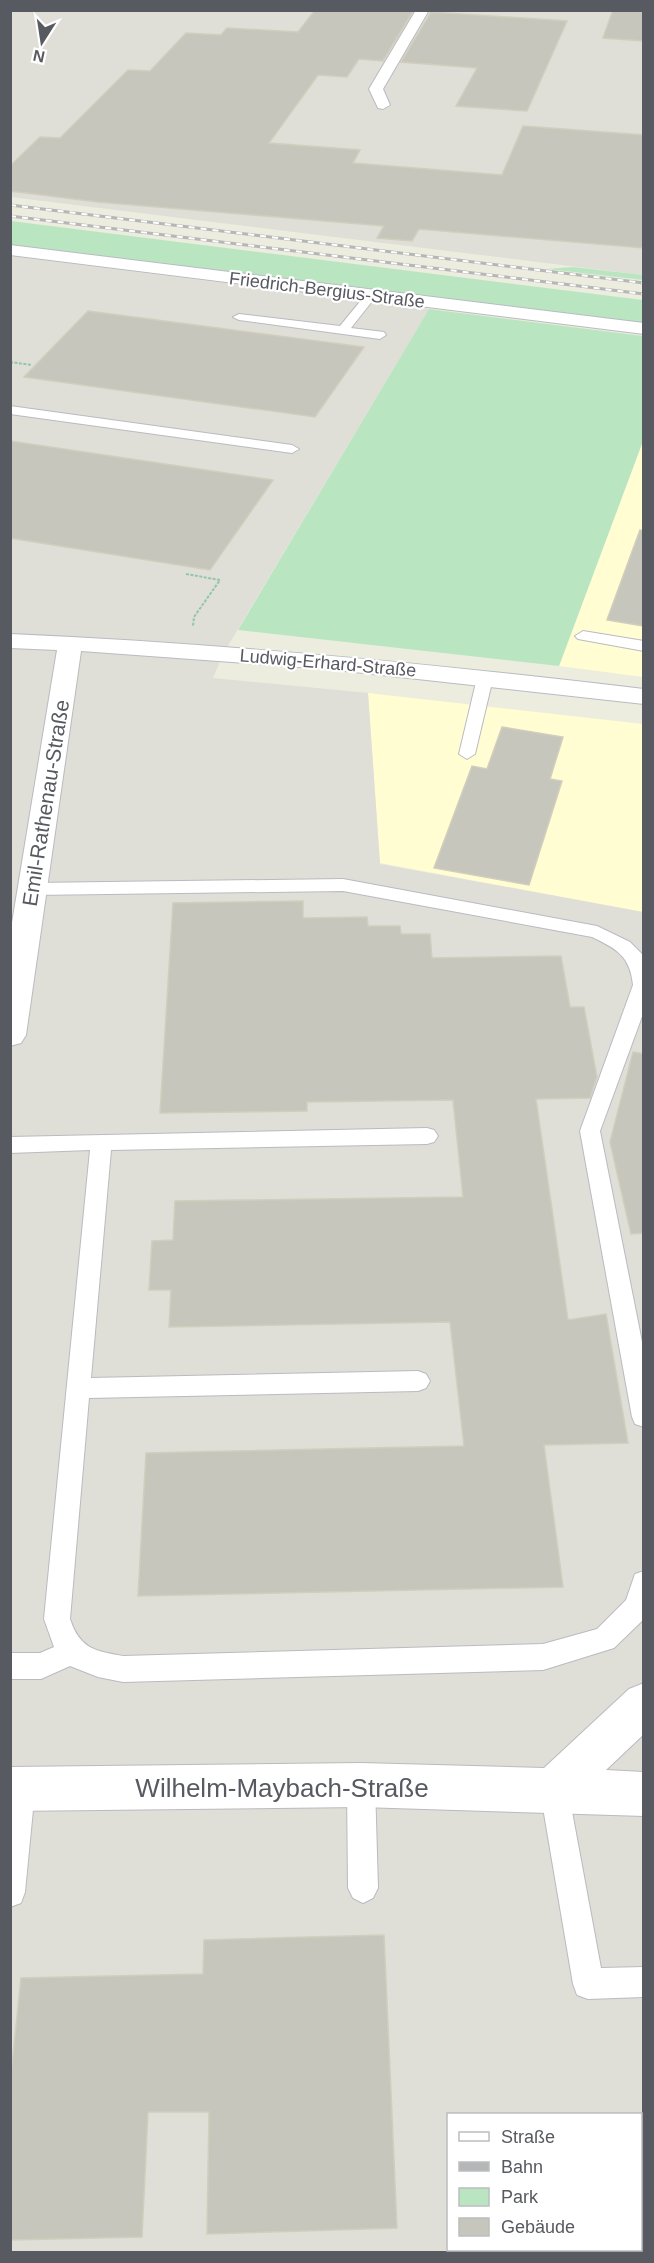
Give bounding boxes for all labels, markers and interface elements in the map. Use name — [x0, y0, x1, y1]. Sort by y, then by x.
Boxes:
north arrow — [12, 12, 72, 72]
text: N — [32, 47, 46, 66]
street label: Friedrich-Bergius-Straße — [228, 268, 426, 312]
street label: Ludwig-Erhard-Straße — [239, 645, 417, 681]
street label: Emil-Rathenau-Straße — [18, 698, 73, 908]
street label: Wilhelm-Maybach-Straße — [135, 1773, 429, 1803]
legend — [447, 2113, 642, 2251]
text: Straße — [501, 2127, 555, 2147]
text: Bahn — [501, 2157, 543, 2177]
text: Park — [501, 2187, 539, 2207]
text: Gebäude — [501, 2217, 575, 2237]

